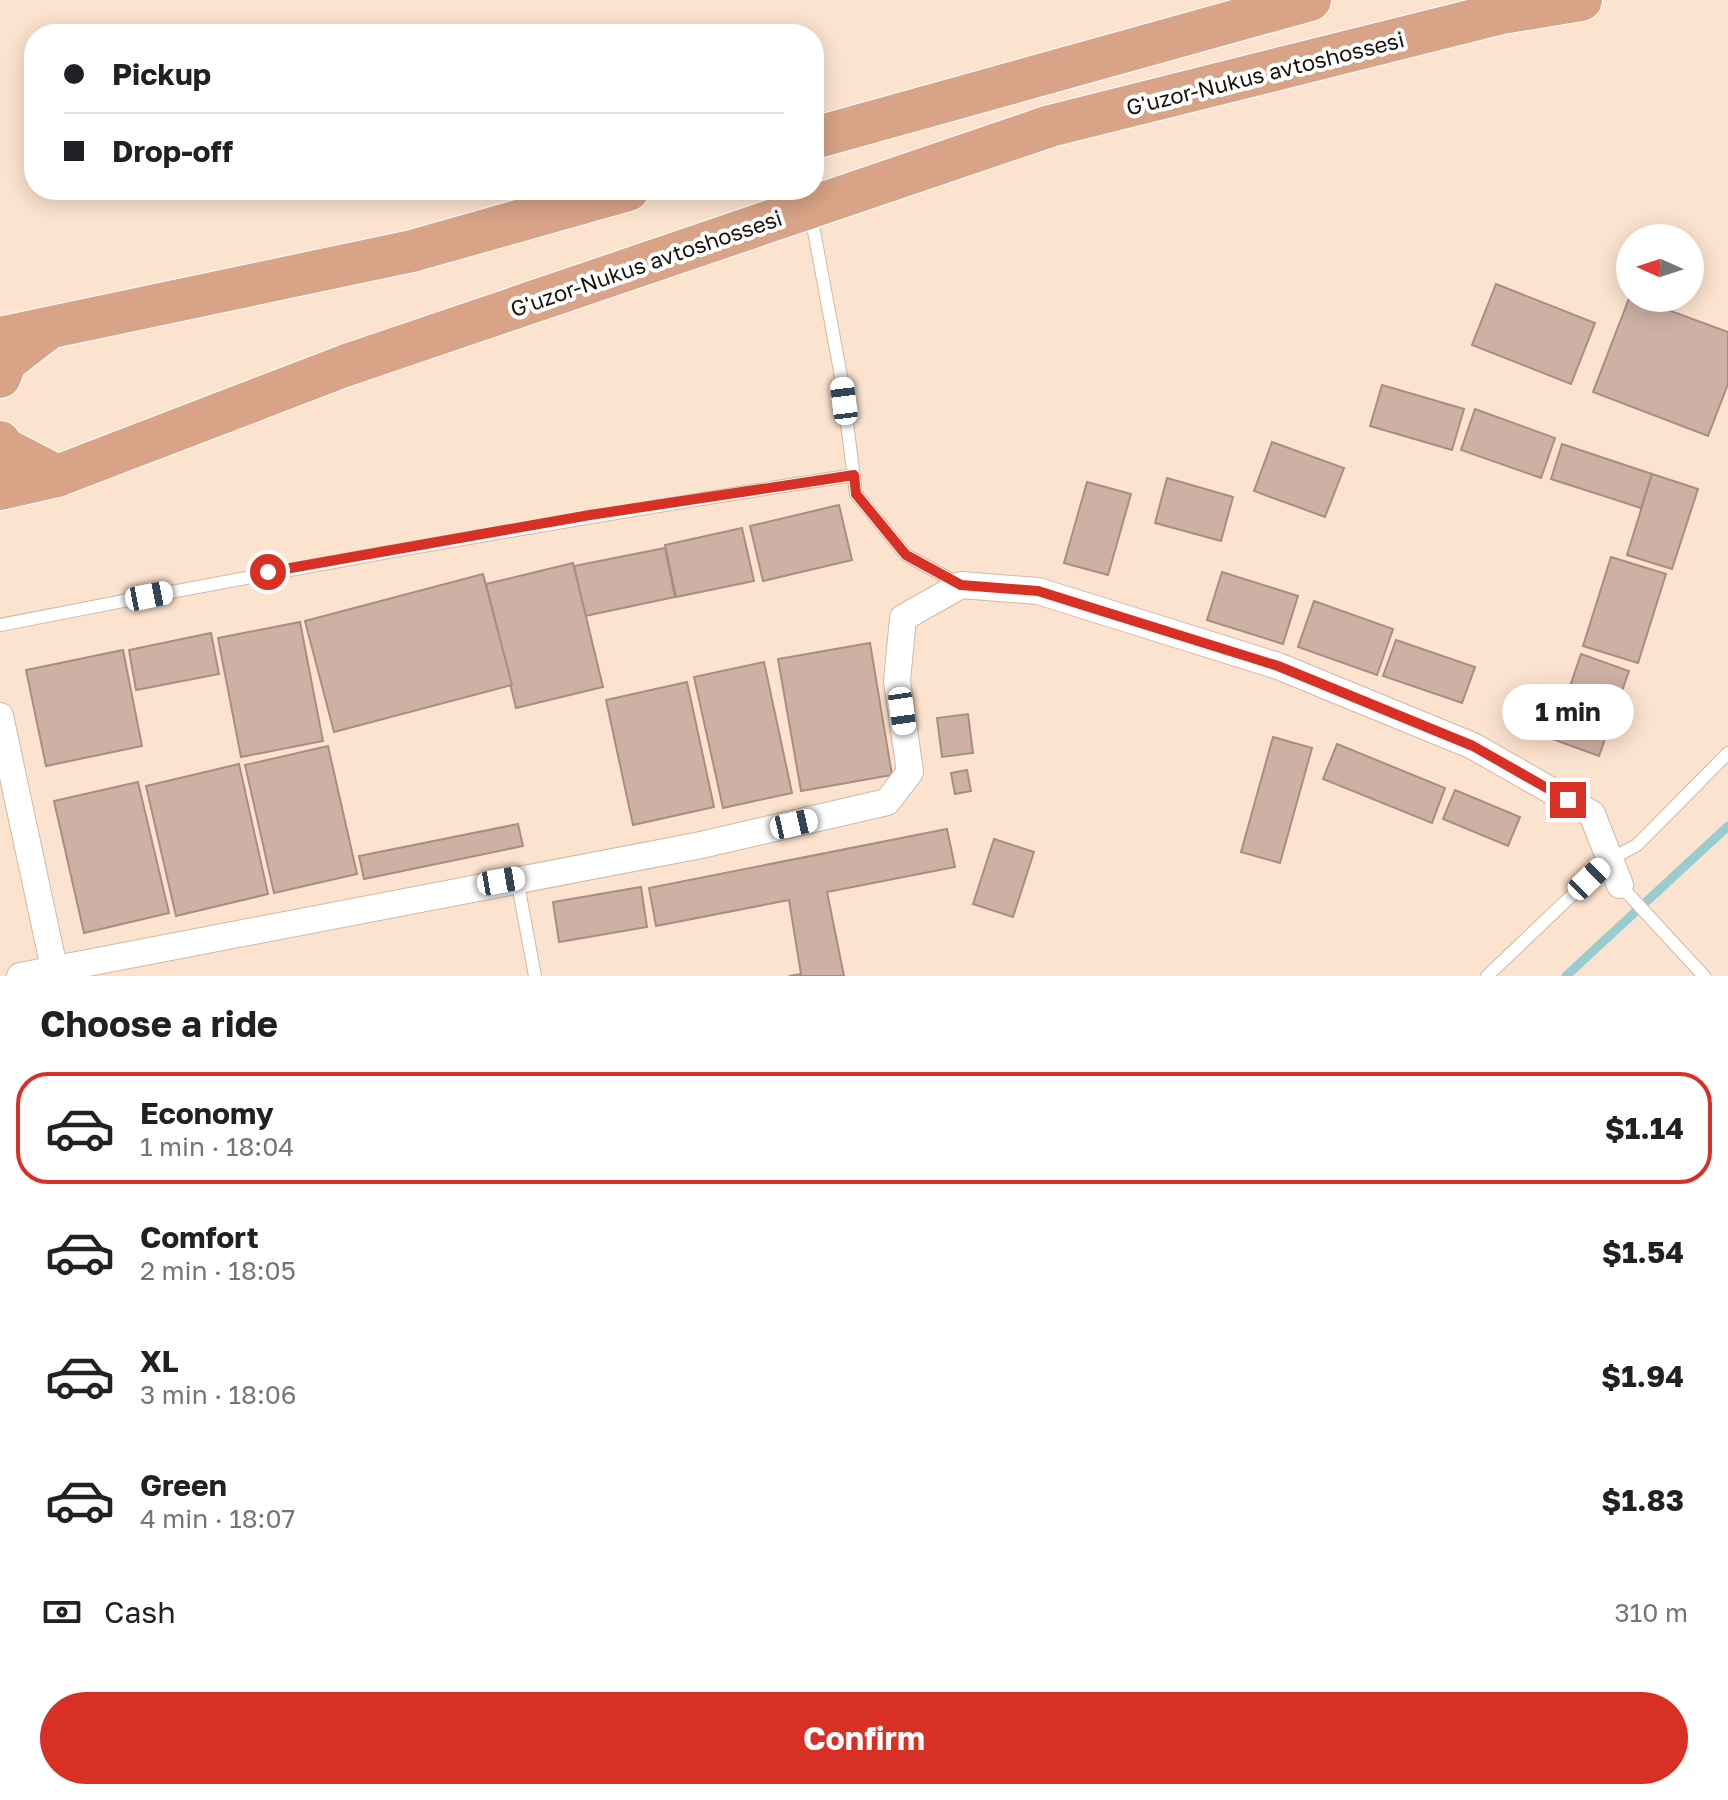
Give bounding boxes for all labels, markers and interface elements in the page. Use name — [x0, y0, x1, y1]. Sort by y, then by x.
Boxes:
street label: G'uzor-Nukus avtoshossesi — [1123, 25, 1407, 121]
text: Pickup — [112, 56, 211, 92]
text: Drop-off — [112, 133, 233, 169]
street label: G'uzor-Nukus avtoshossesi — [507, 204, 785, 322]
north arrow — [1616, 224, 1704, 312]
map controls — [1616, 224, 1704, 312]
car — [829, 376, 859, 426]
route start — [250, 554, 286, 590]
car — [123, 580, 175, 612]
callout: 1 min — [1502, 684, 1634, 740]
car — [887, 686, 917, 736]
text: 1 min — [1535, 696, 1601, 727]
route end — [1550, 782, 1586, 818]
car — [768, 807, 820, 841]
car — [1563, 854, 1615, 904]
car — [475, 865, 527, 897]
text: Choose a ride — [40, 1002, 278, 1045]
icon: car — [44, 1092, 116, 1164]
text: Economy — [140, 1095, 274, 1131]
text: $1.14 — [1605, 1110, 1684, 1146]
text: 1 min · 18:04 — [140, 1131, 294, 1162]
icon: car — [44, 1216, 116, 1288]
text: Comfort — [140, 1219, 259, 1255]
text: $1.54 — [1602, 1234, 1684, 1270]
text: 2 min · 18:05 — [140, 1255, 296, 1286]
icon: car — [44, 1340, 116, 1412]
text: XL — [140, 1343, 179, 1379]
text: $1.94 — [1601, 1358, 1684, 1394]
text: 3 min · 18:06 — [140, 1379, 297, 1410]
icon: car — [44, 1464, 116, 1536]
text: Green — [140, 1467, 227, 1503]
text: $1.83 — [1601, 1482, 1684, 1518]
text: 4 min · 18:07 — [140, 1503, 295, 1534]
icon: cash — [40, 1590, 84, 1634]
text: Cash — [104, 1594, 176, 1630]
text: 310 m — [1615, 1597, 1688, 1628]
button: Confirm — [40, 1692, 1688, 1784]

